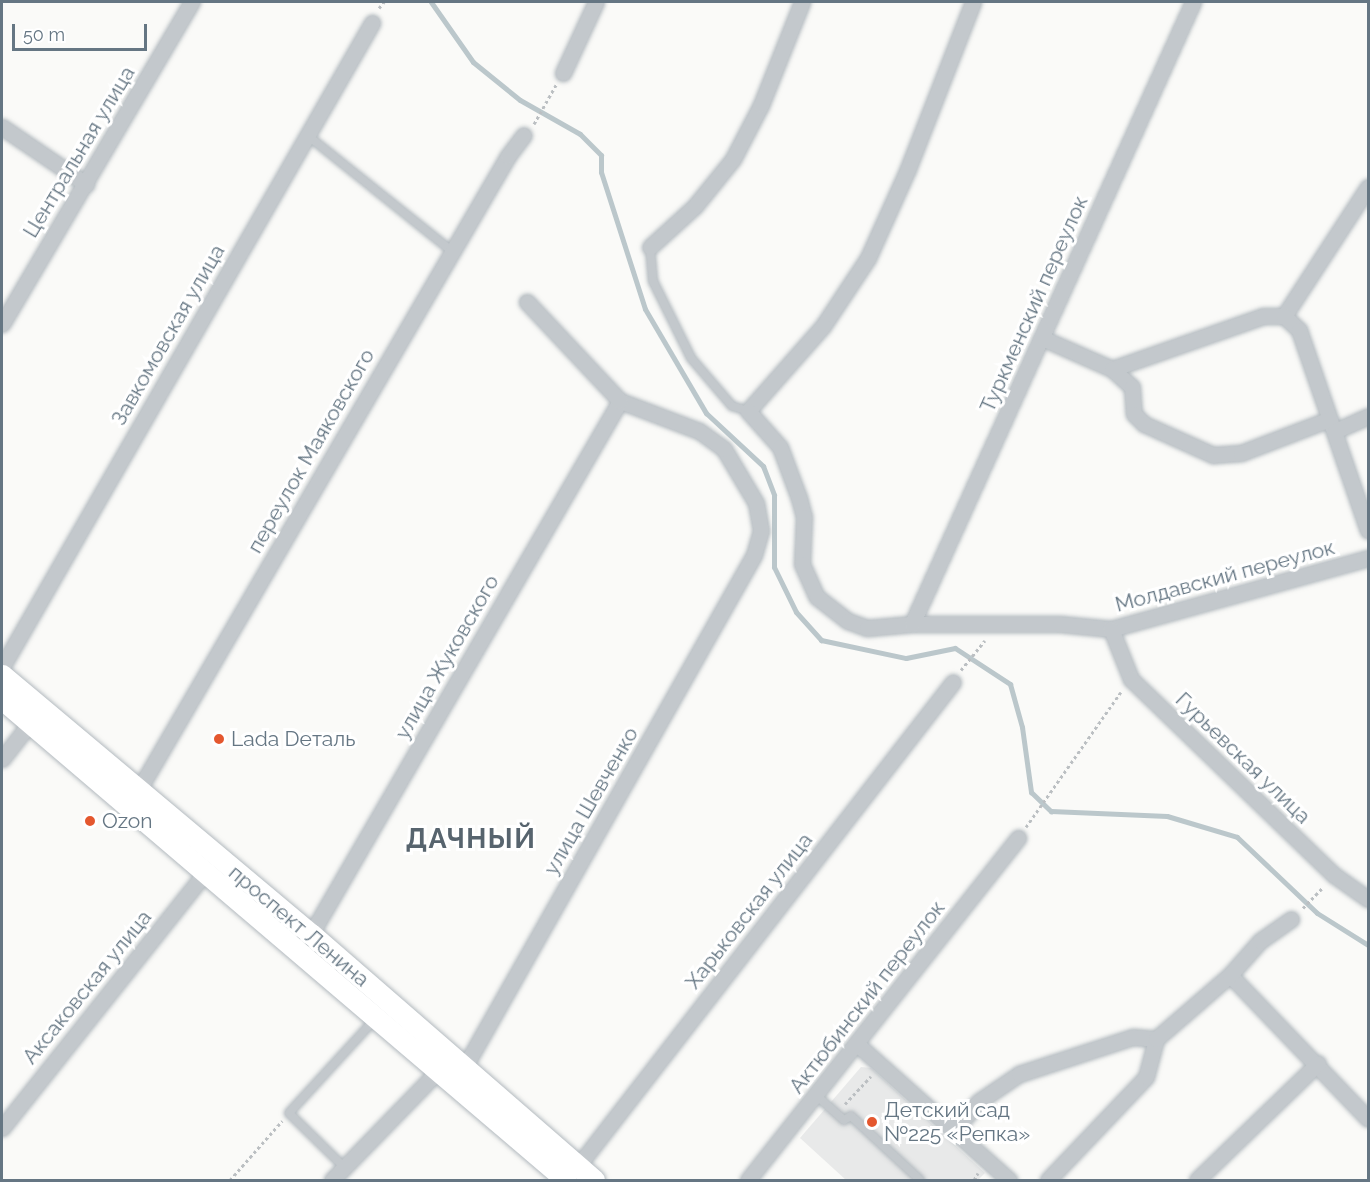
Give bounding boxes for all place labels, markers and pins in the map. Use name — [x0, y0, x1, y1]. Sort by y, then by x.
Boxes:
place label: Lada Dеталь — [231, 726, 355, 752]
marker: Lada Dеталь — [212, 732, 226, 746]
place label: Ozon — [102, 808, 153, 834]
marker: Ozon — [83, 814, 97, 828]
place label: Детский сад №225 «Репка» — [884, 1097, 1030, 1147]
marker: Детский сад №225 «Репка» — [865, 1115, 879, 1129]

